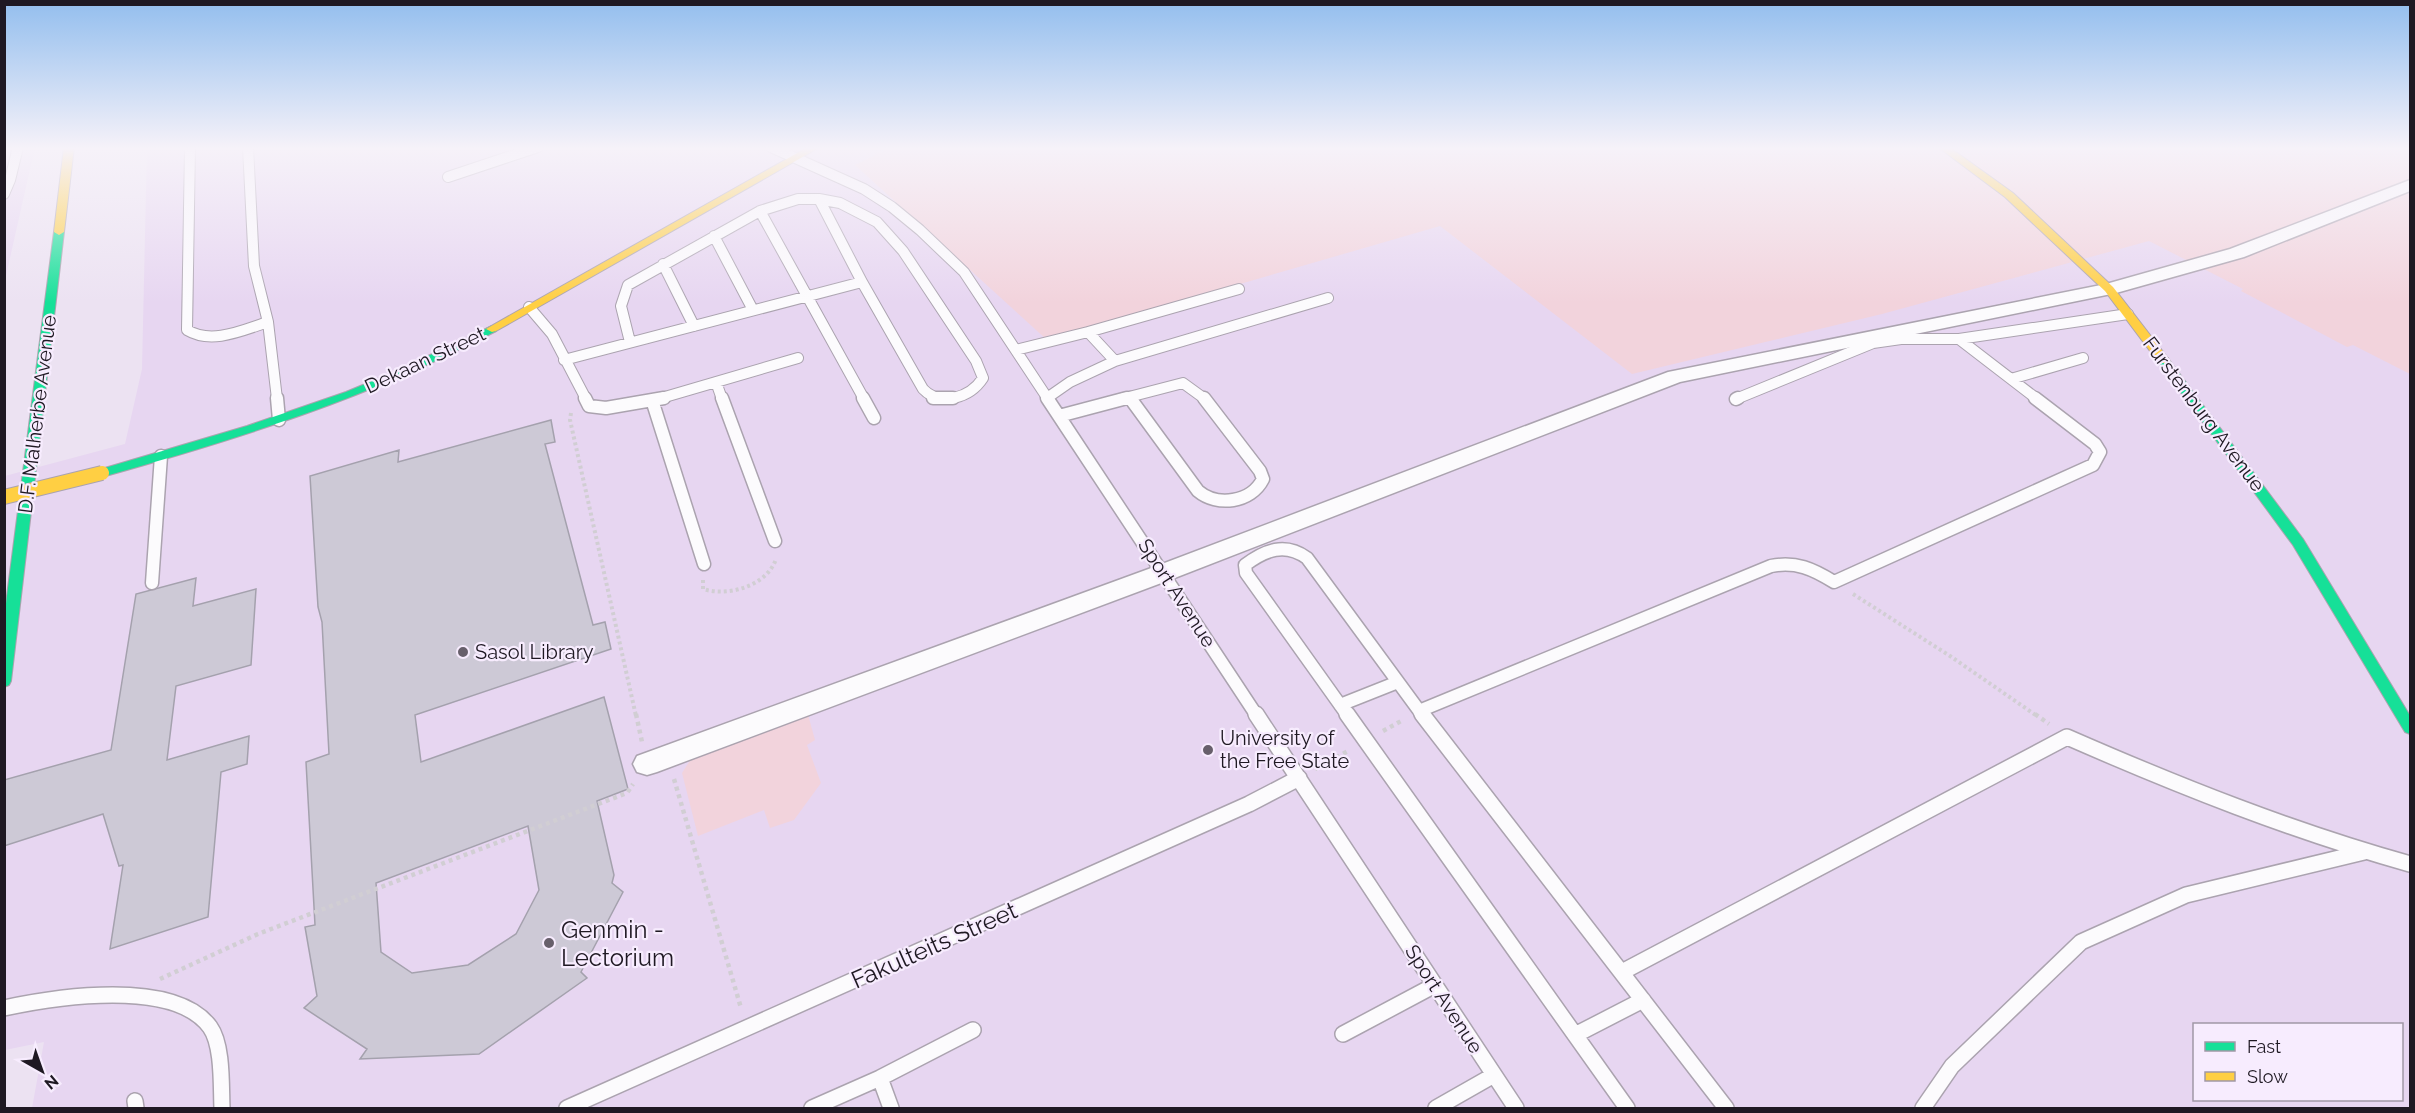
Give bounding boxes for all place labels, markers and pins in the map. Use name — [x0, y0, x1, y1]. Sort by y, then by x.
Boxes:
place label: Sasol Library — [475, 640, 594, 664]
marker: Sasol Library — [456, 645, 470, 659]
place label: University of the Free State — [1220, 726, 1349, 773]
marker: University of the Free State — [1201, 743, 1215, 757]
place label: Genmin - Lectorium — [561, 915, 674, 972]
marker: Genmin - Lectorium — [542, 936, 556, 950]

